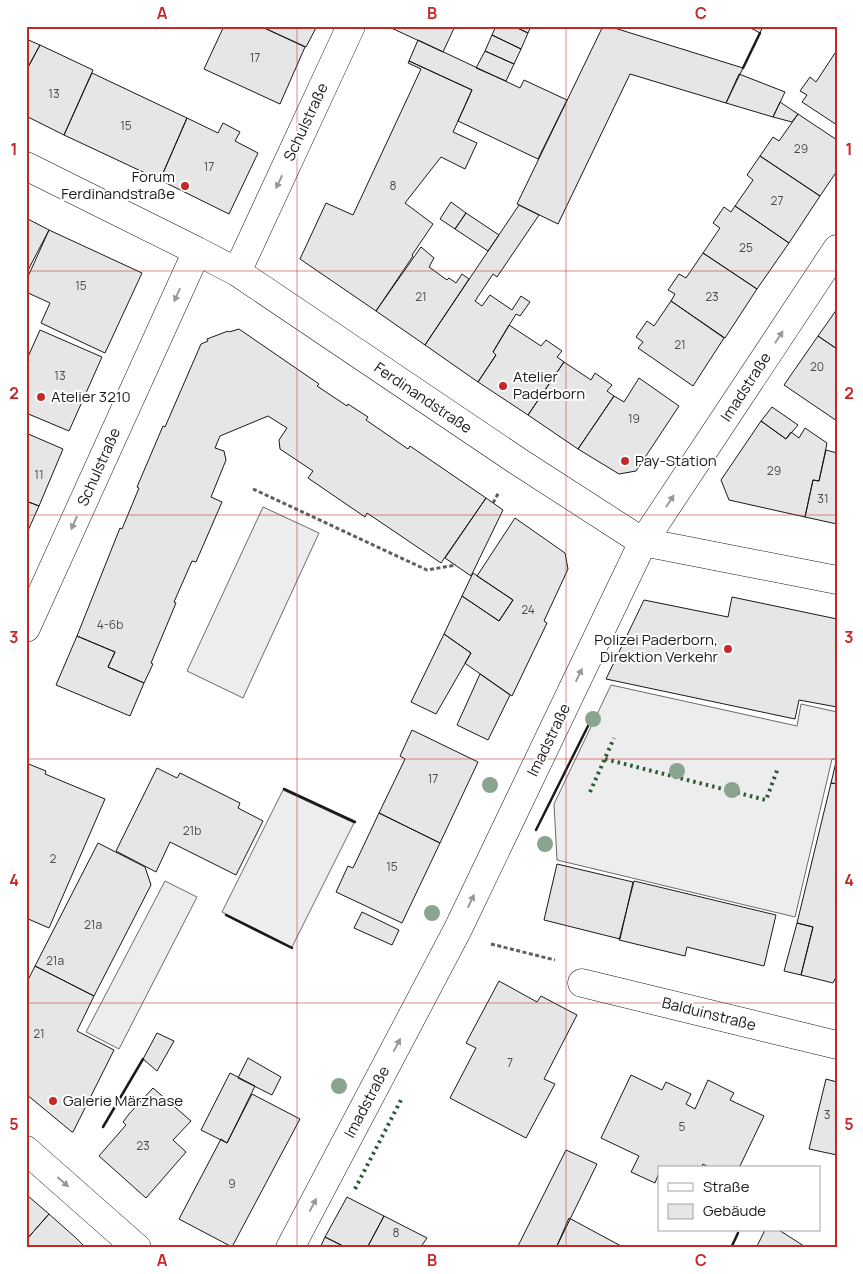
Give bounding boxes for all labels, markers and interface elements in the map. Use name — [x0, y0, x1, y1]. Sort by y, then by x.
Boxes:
text: A — [157, 2, 168, 24]
text: B — [427, 2, 437, 24]
text: C — [695, 2, 707, 24]
house number: 17 — [250, 49, 260, 66]
street label: Schulstraße — [278, 79, 333, 164]
house number: 13 — [48, 85, 60, 102]
house number: 15 — [120, 117, 132, 134]
text: 1 — [10, 138, 18, 160]
text: 1 — [845, 138, 853, 160]
house number: 29 — [794, 140, 808, 157]
house number: 17 — [204, 158, 214, 175]
place label: Forum Ferdinandstraße — [61, 166, 175, 204]
one-way arrow — [274, 174, 283, 189]
house number: 8 — [390, 177, 397, 194]
marker: Forum Ferdinandstraße — [179, 180, 191, 192]
house number: 27 — [771, 192, 783, 209]
house number: 25 — [739, 239, 753, 256]
house number: 15 — [75, 277, 87, 294]
one-way arrow — [173, 288, 181, 302]
house number: 21 — [415, 288, 427, 305]
house number: 23 — [705, 288, 719, 305]
one-way arrow — [774, 330, 784, 343]
house number: 21 — [674, 336, 686, 353]
street label: Imadstraße — [715, 348, 776, 425]
street label: Ferdinandstraße — [370, 357, 477, 438]
house number: 20 — [810, 358, 824, 375]
place label: Atelier Paderborn — [513, 366, 585, 404]
house number: 13 — [54, 367, 66, 384]
marker: Atelier Paderborn — [497, 380, 509, 392]
text: 2 — [9, 382, 19, 404]
text: 2 — [844, 382, 854, 404]
place label: Atelier 3210 — [51, 386, 131, 407]
marker: Atelier 3210 — [35, 391, 47, 403]
house number: 19 — [628, 410, 640, 427]
street label: Schulstraße — [72, 424, 125, 509]
place label: Pay-Station — [635, 450, 717, 471]
marker: Pay-Station — [619, 455, 631, 467]
house number: 29 — [767, 462, 781, 479]
house number: 11 — [34, 466, 44, 483]
house number: 31 — [817, 490, 829, 507]
one-way arrow — [665, 495, 675, 508]
one-way arrow — [69, 516, 77, 530]
house number: 24 — [521, 601, 535, 618]
house number: 4-6b — [97, 616, 123, 633]
text: 3 — [9, 626, 19, 648]
text: 3 — [844, 626, 854, 648]
place label: Polizei Paderborn, Direktion Verkehr — [594, 629, 719, 667]
marker: Polizei Paderborn, Direktion Verkehr — [722, 643, 734, 655]
one-way arrow — [575, 668, 583, 683]
street label: Imadstraße — [522, 700, 575, 780]
house number: 17 — [428, 770, 438, 787]
house number: 21b — [183, 822, 201, 839]
house number: 2 — [50, 850, 57, 867]
house number: 15 — [386, 858, 398, 875]
text: 4 — [9, 869, 19, 891]
text: 4 — [844, 869, 854, 891]
one-way arrow — [468, 894, 476, 908]
house number: 21a — [84, 916, 102, 933]
house number: 21a — [46, 952, 64, 969]
street label: Balduinstraße — [660, 992, 759, 1035]
house number: 21 — [33, 1025, 45, 1042]
one-way arrow — [393, 1038, 401, 1053]
house number: 7 — [507, 1054, 513, 1071]
street label: Imadstraße — [339, 1062, 394, 1141]
place label: Galerie Märzhase — [63, 1090, 183, 1111]
marker: Galerie Märzhase — [47, 1095, 59, 1107]
house number: 3 — [824, 1106, 830, 1123]
text: 5 — [9, 1113, 19, 1135]
text: 5 — [844, 1113, 854, 1135]
house number: 5 — [679, 1118, 686, 1135]
house number: 23 — [136, 1137, 150, 1154]
legend — [658, 1166, 820, 1232]
house number: 9 — [228, 1175, 236, 1192]
text: Straße — [703, 1176, 750, 1197]
one-way arrow — [56, 1177, 69, 1188]
one-way arrow — [309, 1197, 317, 1212]
text: Gebäude — [703, 1200, 766, 1221]
house number: 8 — [393, 1224, 400, 1241]
text: A — [157, 1249, 168, 1271]
text: B — [427, 1249, 437, 1271]
text: C — [695, 1249, 707, 1271]

